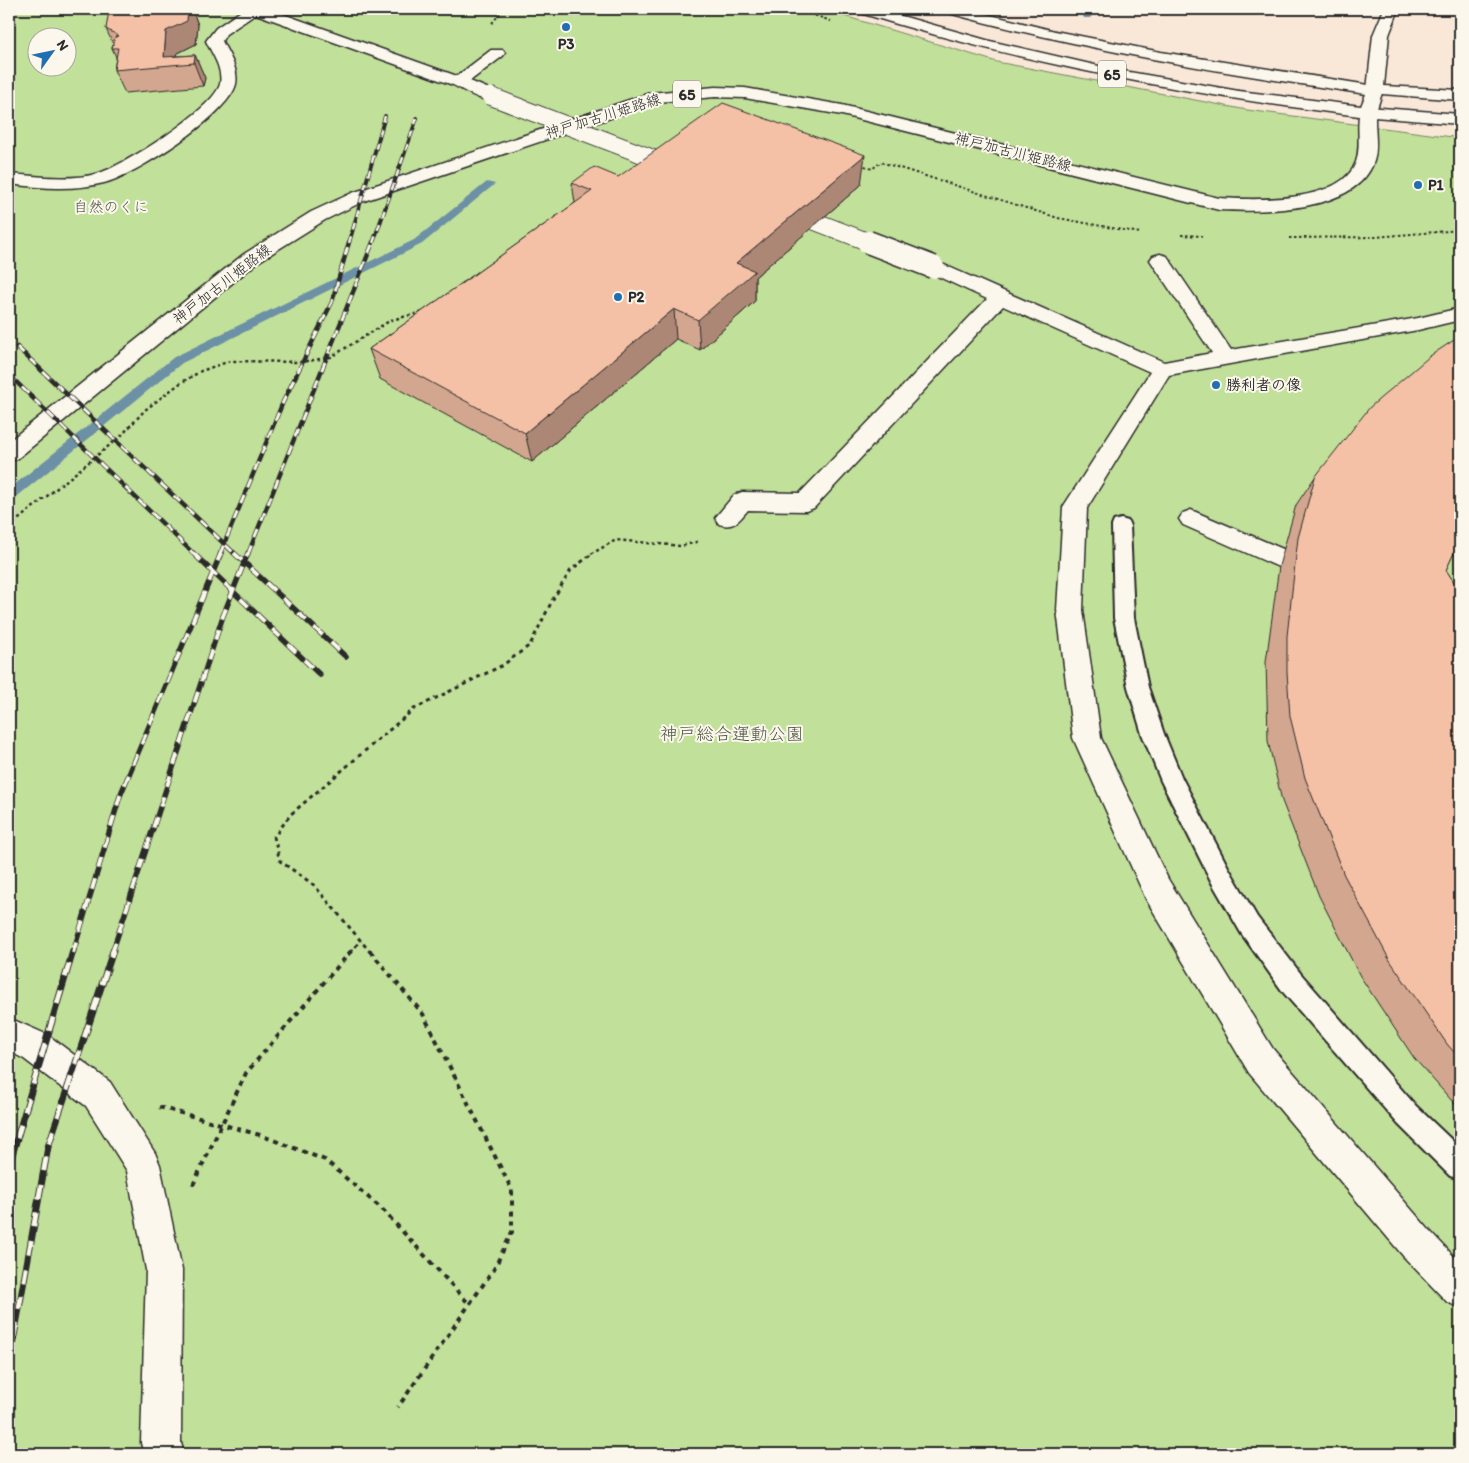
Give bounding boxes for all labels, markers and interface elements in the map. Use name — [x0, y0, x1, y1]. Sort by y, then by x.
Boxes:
marker: P3 — [560, 21, 572, 33]
north arrow — [28, 28, 78, 78]
place label: P3 — [558, 35, 574, 53]
text: N — [53, 37, 72, 54]
road number: 65 — [1098, 61, 1126, 88]
road number: 65 — [673, 80, 701, 108]
street label: 神戸加古川姫路線 — [543, 90, 663, 142]
street label: 神戸加古川姫路線 — [953, 129, 1073, 175]
place label: P1 — [1428, 176, 1444, 194]
marker: P1 — [1412, 179, 1424, 191]
park label: 自然のくに — [73, 198, 149, 216]
street label: 神戸加古川姫路線 — [169, 240, 275, 328]
place label: P2 — [628, 288, 645, 306]
marker: P2 — [612, 291, 624, 303]
place label: 勝利者の像 — [1226, 376, 1301, 394]
marker: 勝利者の像 — [1210, 379, 1222, 391]
park label: 神戸総合運動公園 — [660, 723, 804, 745]

